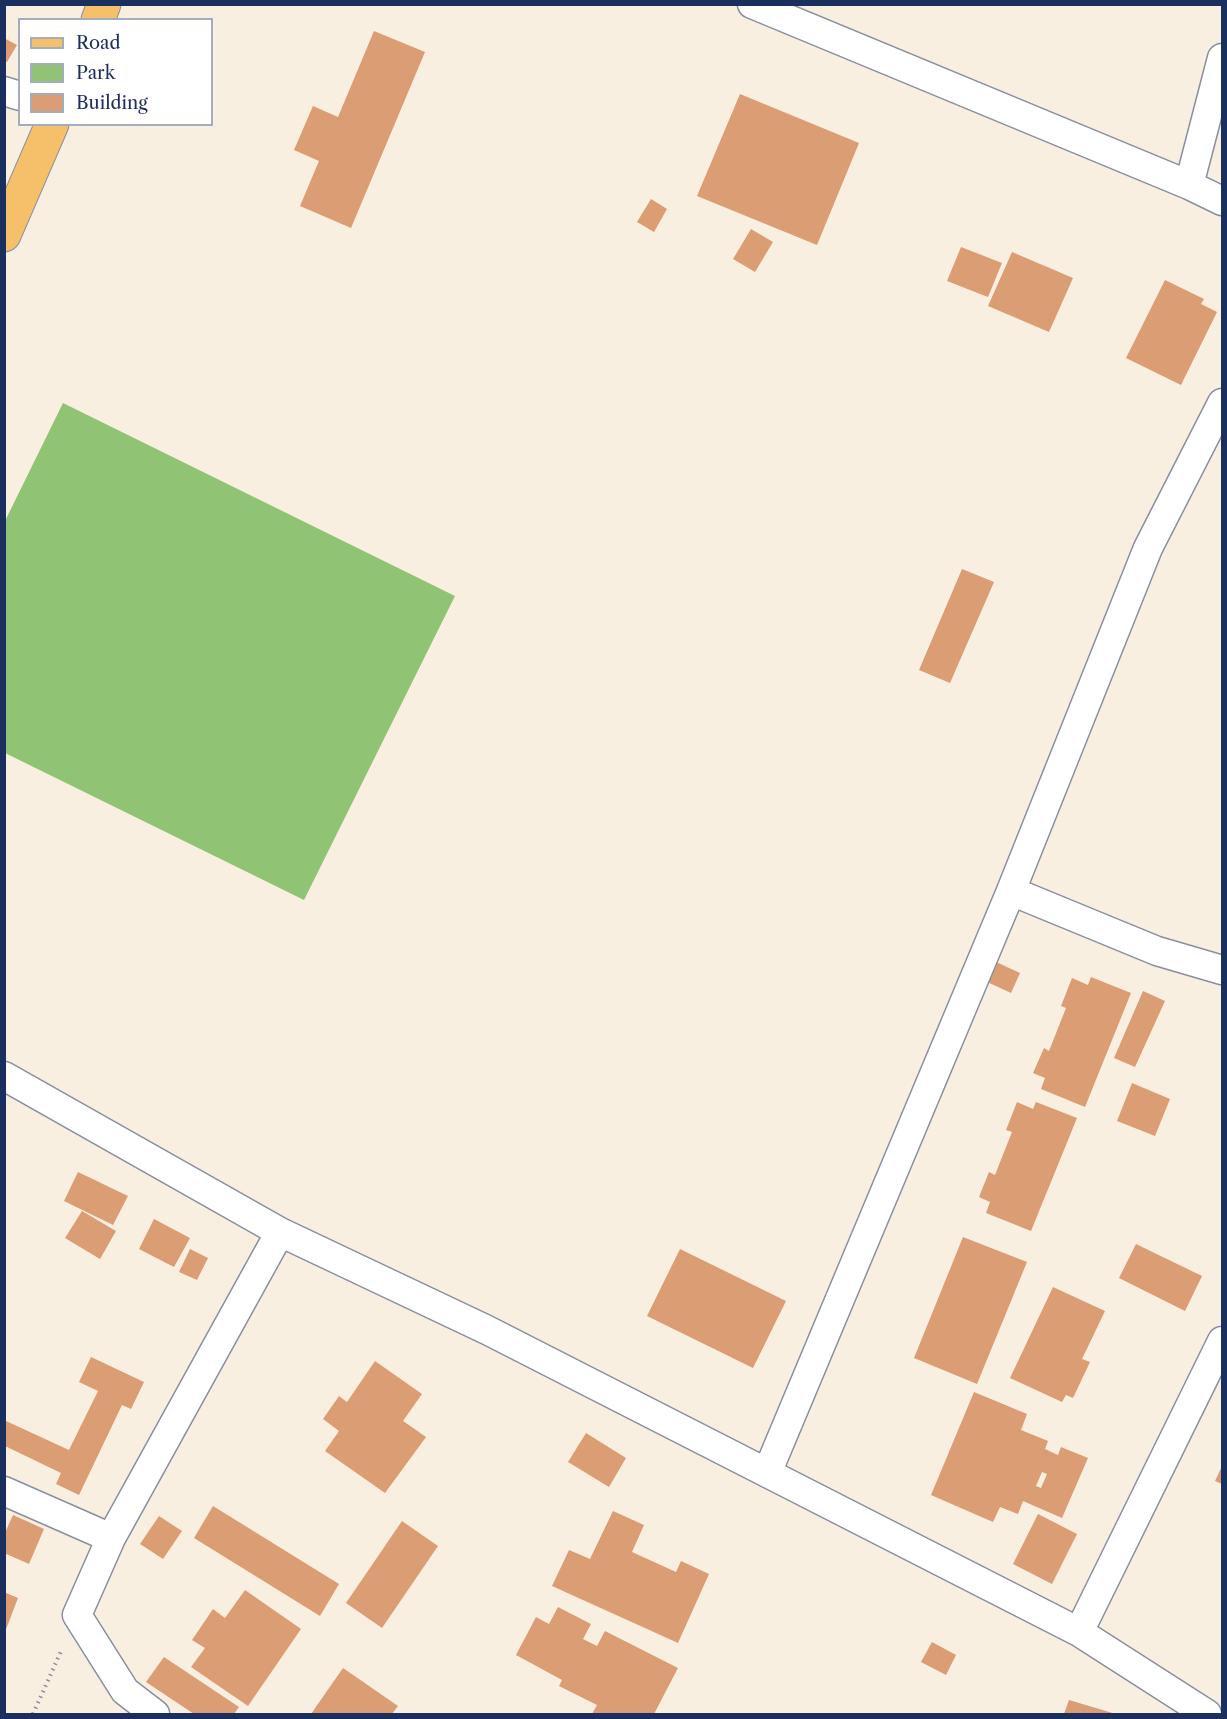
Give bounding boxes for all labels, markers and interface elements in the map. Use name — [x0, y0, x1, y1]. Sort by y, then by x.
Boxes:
legend — [18, 18, 213, 126]
text: Road — [76, 32, 121, 54]
text: Park — [76, 62, 115, 84]
text: Building — [76, 92, 148, 114]

